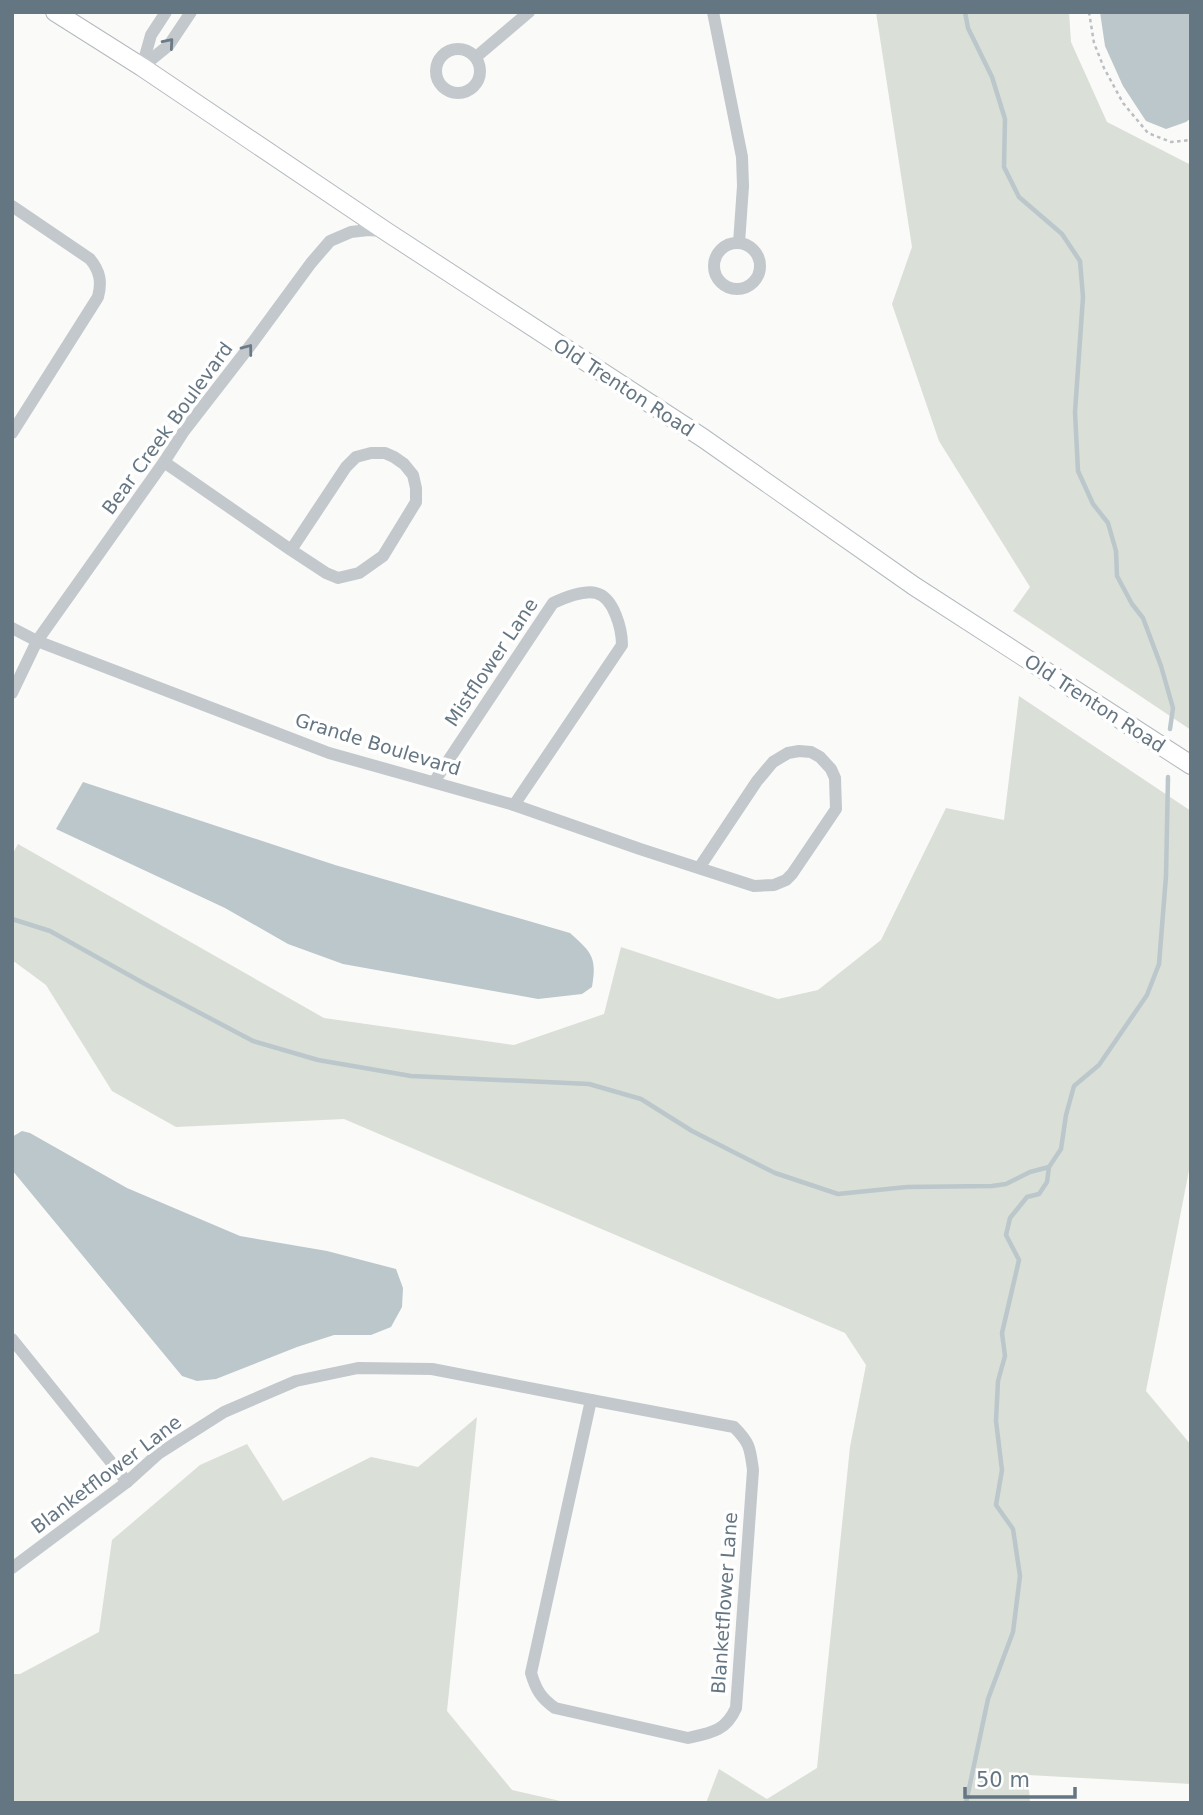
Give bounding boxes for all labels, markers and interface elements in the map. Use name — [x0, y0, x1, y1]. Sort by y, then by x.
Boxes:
one-way arrow — [161, 38, 173, 51]
street label: Old Trenton Road — [550, 333, 698, 441]
street label: Bear Creek Boulevard — [97, 338, 237, 518]
one-way arrow — [240, 344, 252, 357]
street label: Mistflower Lane — [440, 594, 542, 730]
street label: Old Trenton Road — [1021, 649, 1169, 757]
street label: Grande Boulevard — [292, 708, 464, 780]
street label: Blanketflower Lane — [27, 1410, 185, 1538]
street label: Blanketflower Lane — [707, 1511, 741, 1695]
scale bar — [965, 1756, 1075, 1800]
text: 50 m — [976, 1768, 1030, 1792]

